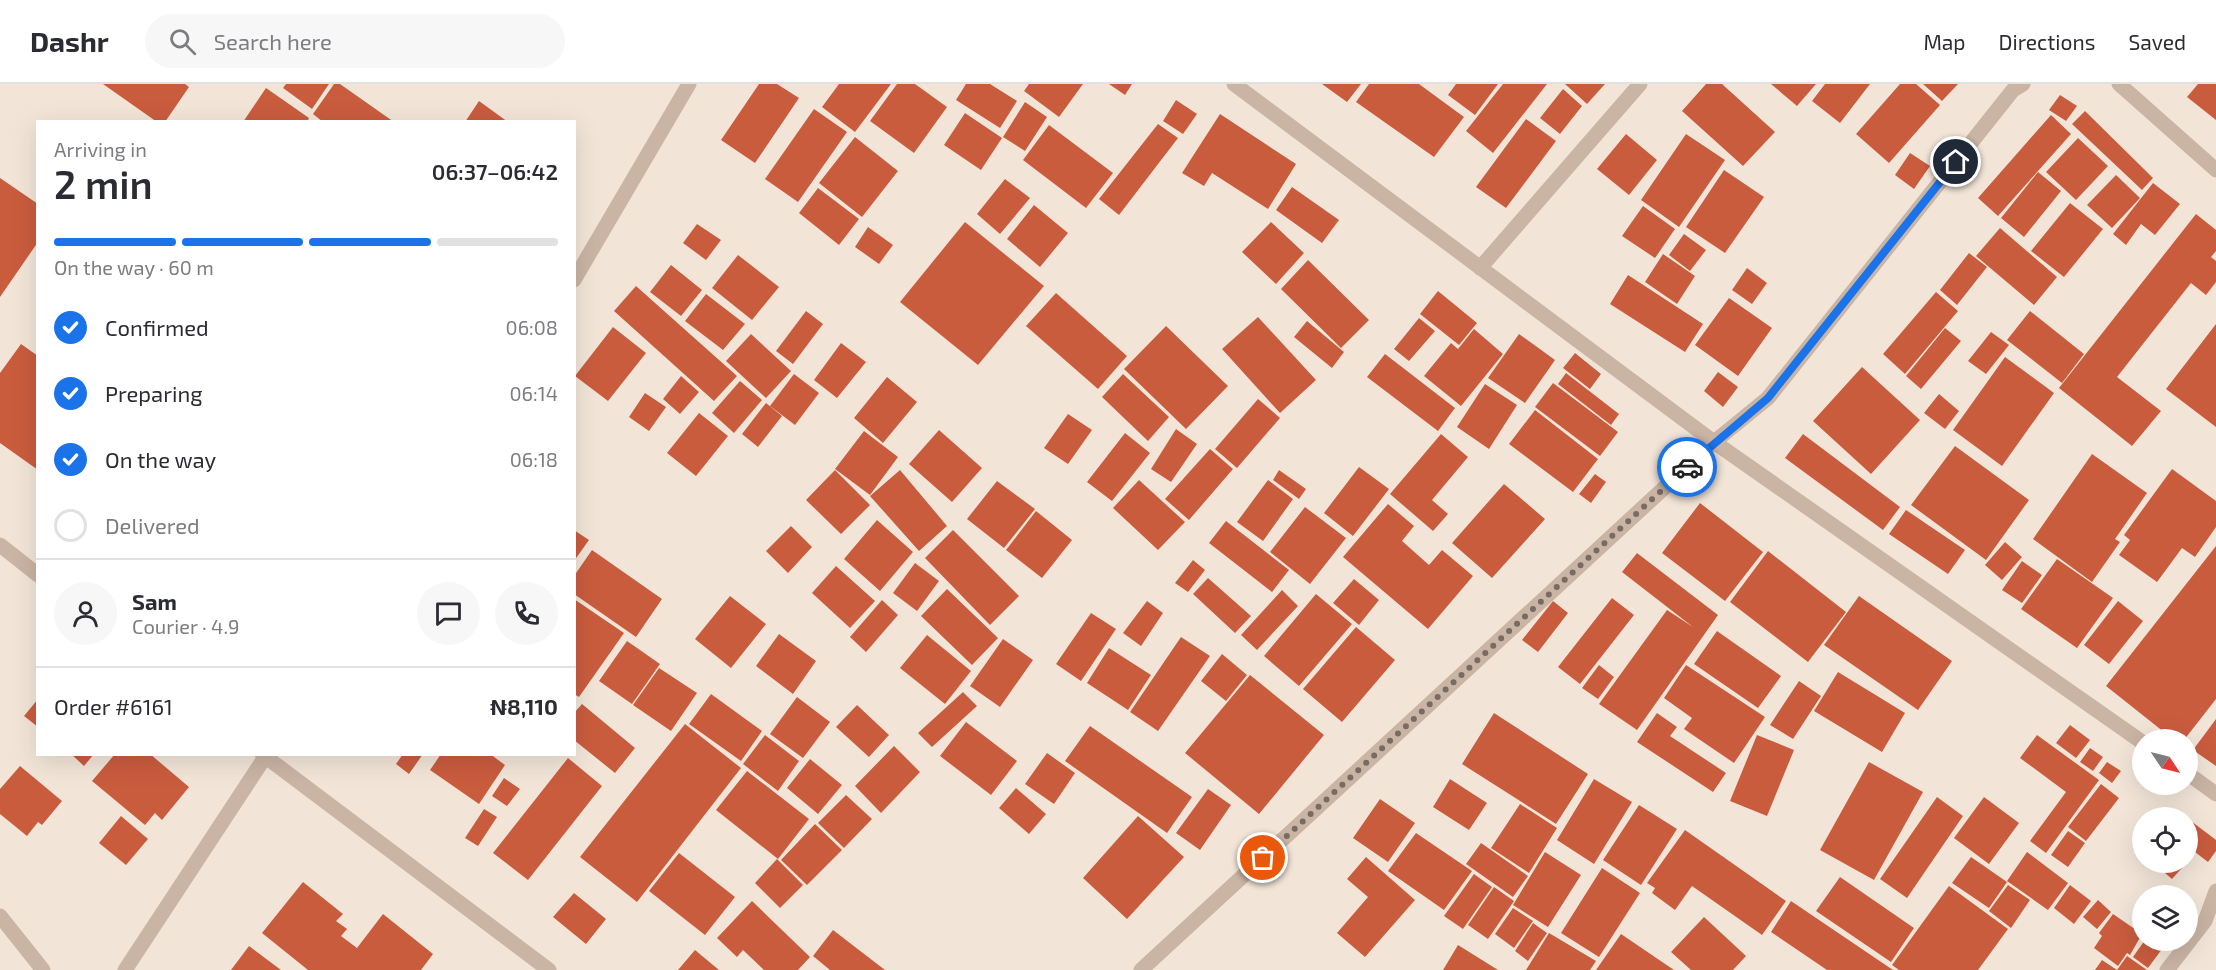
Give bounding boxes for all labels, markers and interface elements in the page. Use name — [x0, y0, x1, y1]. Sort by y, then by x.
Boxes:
search box — [145, 14, 565, 68]
text: Dashr — [30, 24, 109, 58]
icon: search — [166, 25, 199, 58]
text: Search here — [214, 28, 332, 54]
text: Map — [1923, 29, 1966, 54]
text: Directions — [1999, 29, 2095, 54]
text: Saved — [2128, 29, 2186, 54]
pin — [1930, 136, 1981, 187]
text: Arriving in — [54, 137, 147, 161]
icon: home — [1939, 145, 1972, 178]
text: 06:37–06:42 — [432, 158, 558, 184]
text: 2 min — [54, 160, 153, 207]
text: On the way · 60 m — [54, 255, 214, 279]
icon: check — [54, 311, 87, 344]
text: Confirmed — [105, 314, 209, 340]
text: 06:08 — [506, 315, 558, 339]
icon: check — [54, 377, 87, 410]
text: Preparing — [105, 380, 203, 406]
text: 06:14 — [510, 381, 558, 405]
courier — [1657, 437, 1717, 497]
icon: check — [54, 443, 87, 476]
text: On the way — [105, 446, 216, 472]
text: 06:18 — [510, 447, 558, 471]
icon: car — [1671, 451, 1704, 484]
text: Delivered — [105, 512, 200, 538]
button: person — [54, 582, 117, 645]
button: chat — [417, 582, 480, 645]
button: phone — [495, 582, 558, 645]
text: Sam — [132, 588, 177, 614]
text: Courier · 4.9 — [132, 614, 239, 638]
text: Order #6161 — [54, 693, 173, 719]
text: ₦8,110 — [490, 693, 558, 719]
north arrow — [2132, 729, 2198, 795]
map controls — [2132, 729, 2198, 951]
button: locate — [2132, 807, 2198, 873]
pin — [1237, 832, 1288, 883]
icon: bag — [1246, 841, 1279, 874]
button: layers — [2132, 885, 2198, 951]

